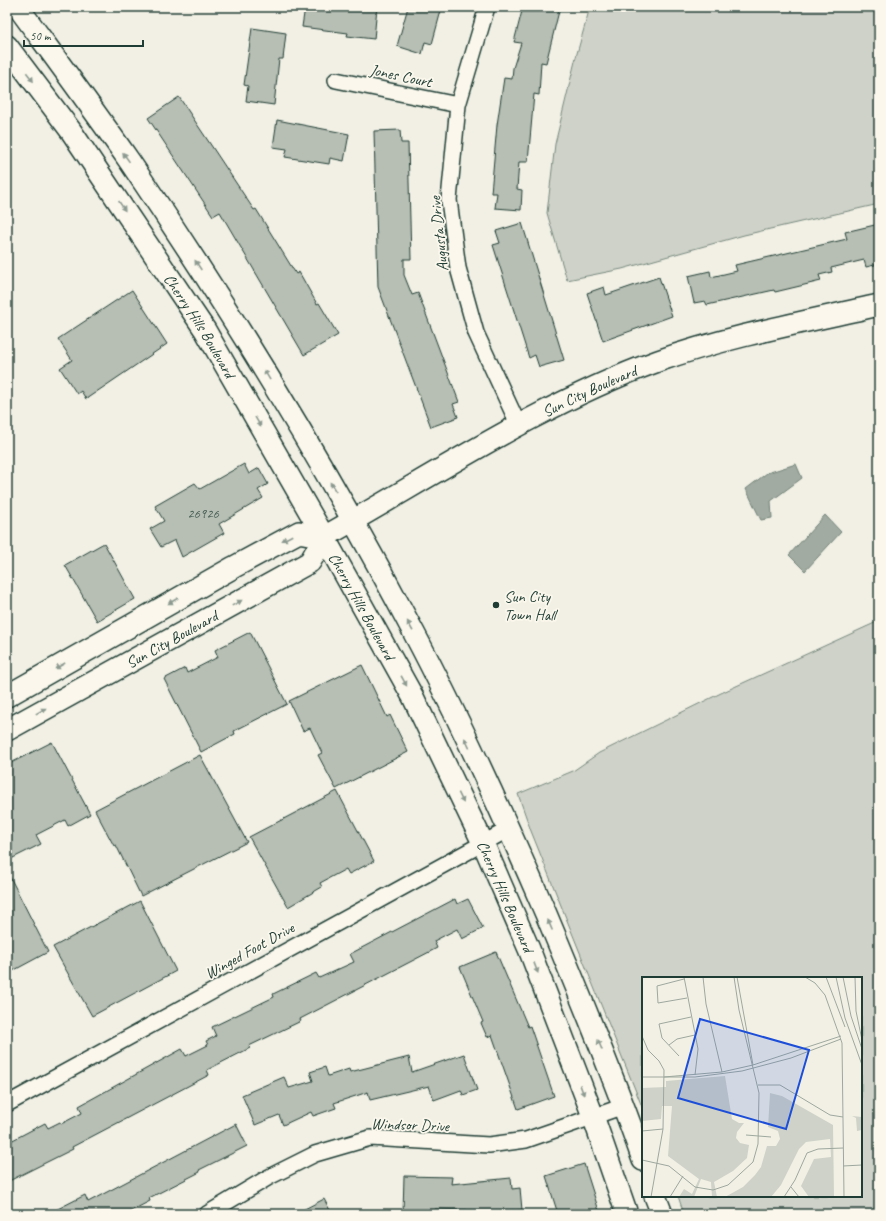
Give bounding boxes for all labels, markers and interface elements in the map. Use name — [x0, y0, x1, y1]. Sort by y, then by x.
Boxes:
scale bar — [24, 22, 143, 48]
text: 50 m — [30, 28, 52, 44]
street label: Jones Court — [367, 59, 435, 93]
one-way arrow — [26, 72, 34, 82]
one-way arrow — [122, 151, 130, 162]
street label: Augusta Drive — [425, 194, 453, 272]
one-way arrow — [118, 200, 125, 212]
one-way arrow — [194, 260, 201, 271]
street label: Cherry Hills Boulevard — [159, 270, 241, 384]
street label: Sun City Boulevard — [539, 360, 642, 422]
one-way arrow — [264, 369, 271, 381]
one-way arrow — [255, 417, 262, 428]
one-way arrow — [330, 481, 337, 493]
house number: 26926 — [187, 505, 219, 522]
one-way arrow — [281, 535, 293, 542]
street label: Cherry Hills Boulevard — [324, 549, 401, 666]
place label: Sun City Town Hall — [504, 587, 559, 625]
one-way arrow — [167, 598, 179, 605]
one-way arrow — [231, 599, 243, 606]
marker: Sun City Town Hall — [491, 600, 501, 610]
street label: Sun City Boulevard — [123, 605, 224, 673]
one-way arrow — [407, 620, 414, 632]
one-way arrow — [55, 662, 66, 669]
one-way arrow — [401, 675, 407, 687]
one-way arrow — [35, 708, 47, 715]
one-way arrow — [464, 737, 470, 749]
one-way arrow — [458, 792, 464, 804]
street label: Cherry Hills Boulevard — [472, 838, 539, 958]
street label: Winged Foot Drive — [201, 917, 299, 984]
one-way arrow — [547, 919, 553, 931]
one-way arrow — [533, 963, 539, 975]
inset map — [642, 977, 862, 1197]
one-way arrow — [596, 1039, 602, 1051]
one-way arrow — [580, 1084, 586, 1096]
street label: Windsor Drive — [371, 1114, 451, 1136]

